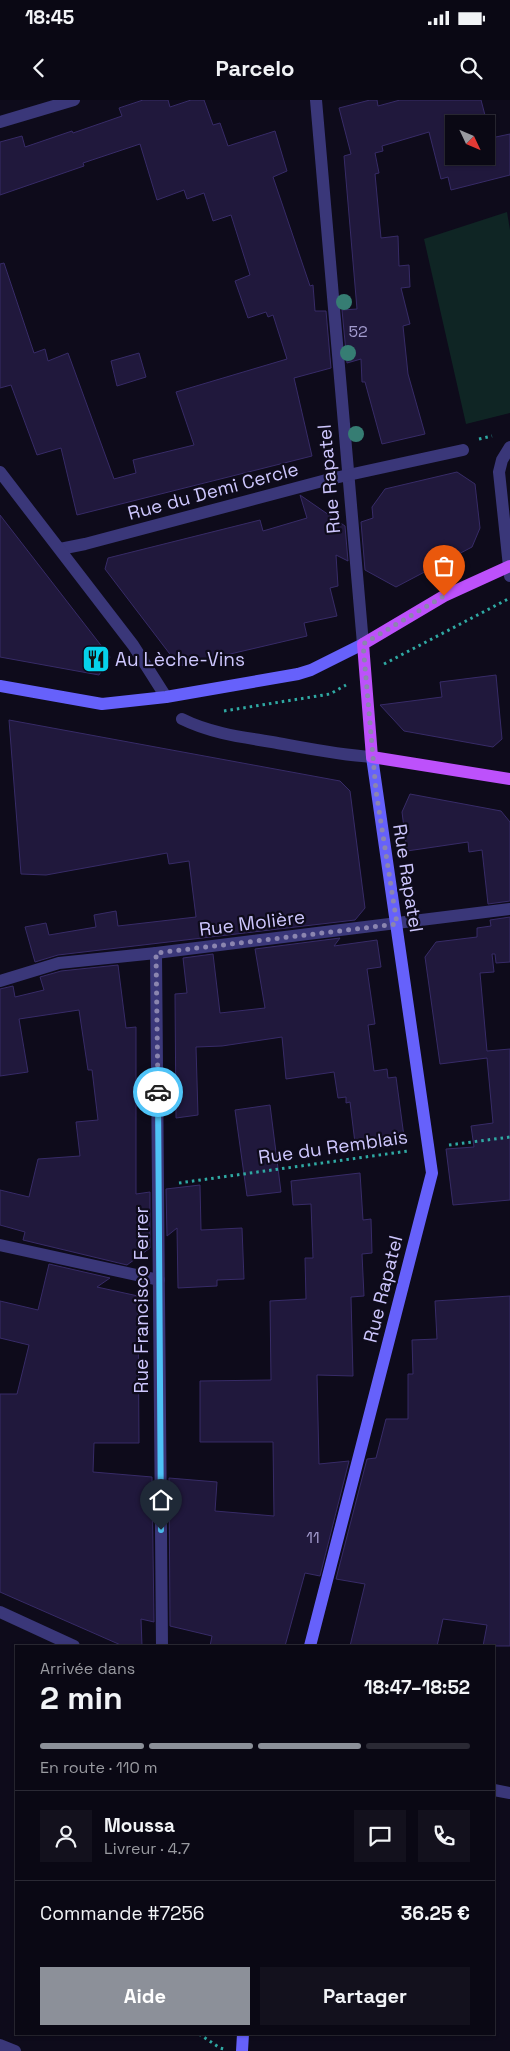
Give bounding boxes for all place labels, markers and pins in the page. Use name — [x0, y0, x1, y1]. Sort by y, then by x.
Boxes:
pin — [423, 545, 465, 596]
restaurant icon: Au Lèche-Vins — [81, 644, 111, 674]
place label: Au Lèche-Vins — [115, 647, 245, 672]
pin — [140, 1479, 182, 1530]

